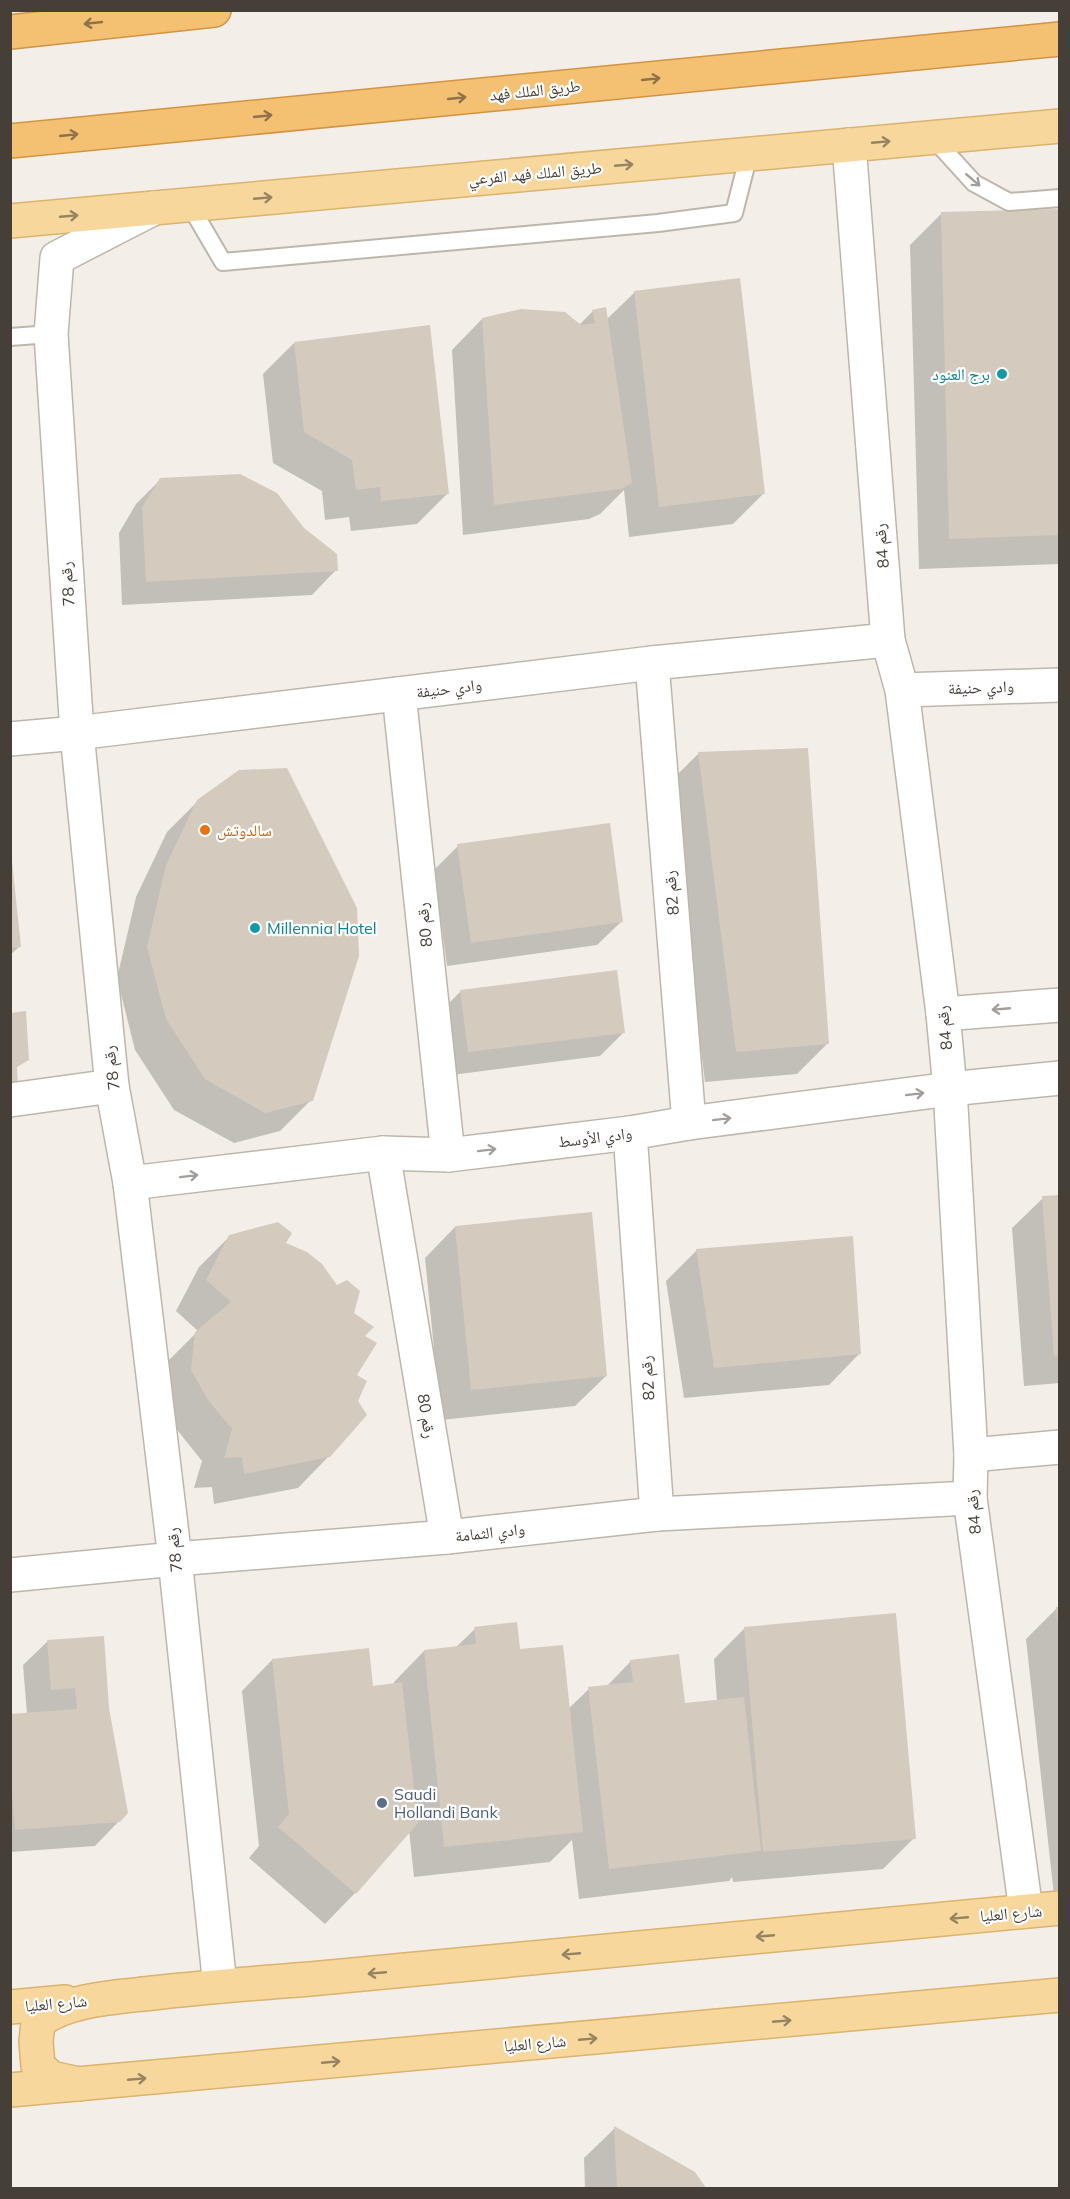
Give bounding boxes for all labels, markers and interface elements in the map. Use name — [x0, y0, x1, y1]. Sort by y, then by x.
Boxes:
one-way arrow — [83, 18, 103, 29]
one-way arrow — [641, 73, 660, 84]
street label: طريق الملك فهد — [489, 75, 581, 106]
one-way arrow — [446, 92, 466, 103]
one-way arrow — [252, 111, 272, 122]
one-way arrow — [58, 129, 78, 140]
one-way arrow — [871, 136, 891, 147]
street label: طريق الملك فهد الفرعي — [467, 157, 603, 192]
one-way arrow — [614, 159, 634, 170]
one-way arrow — [964, 172, 980, 186]
one-way arrow — [252, 192, 272, 203]
one-way arrow — [58, 210, 78, 221]
place label: برج العنود — [932, 364, 990, 385]
marker: برج العنود — [995, 367, 1009, 381]
street label: رقم 84 — [869, 523, 894, 569]
street label: رقم 78 — [55, 561, 80, 607]
street label: وادي حنيفة — [415, 674, 483, 705]
street label: وادي حنيفة — [948, 676, 1014, 701]
place label: سالدوتش — [217, 820, 272, 841]
marker: سالدوتش — [198, 823, 212, 837]
street label: رقم 82 — [659, 870, 684, 916]
street label: رقم 80 — [412, 902, 437, 948]
place label: Millennia Hotel — [267, 918, 377, 938]
marker: Millennia Hotel — [248, 921, 262, 935]
one-way arrow — [992, 1004, 1012, 1015]
street label: رقم 84 — [932, 1005, 957, 1051]
street label: رقم 78 — [98, 1044, 125, 1091]
one-way arrow — [905, 1088, 925, 1099]
one-way arrow — [711, 1113, 731, 1124]
street label: وادي الأوسط — [557, 1123, 634, 1155]
one-way arrow — [477, 1145, 496, 1156]
one-way arrow — [178, 1170, 198, 1181]
street label: رقم 82 — [635, 1355, 660, 1401]
street label: رقم 80 — [413, 1392, 440, 1440]
street label: رقم 84 — [961, 1489, 986, 1535]
street label: وادي الثمامة — [454, 1518, 526, 1549]
street label: رقم 78 — [162, 1527, 187, 1573]
place label: Saudi Hollandi Bank — [394, 1784, 498, 1822]
marker: Saudi Hollandi Bank — [375, 1796, 389, 1810]
street label: شارع العليا — [979, 1900, 1043, 1927]
one-way arrow — [950, 1913, 970, 1924]
one-way arrow — [756, 1931, 776, 1942]
one-way arrow — [562, 1949, 582, 1960]
one-way arrow — [368, 1968, 387, 1979]
street label: شارع العليا — [24, 1990, 88, 2017]
one-way arrow — [772, 2015, 792, 2026]
street label: شارع العليا — [503, 2030, 567, 2057]
one-way arrow — [578, 2033, 598, 2044]
one-way arrow — [321, 2056, 341, 2067]
one-way arrow — [127, 2073, 147, 2084]

